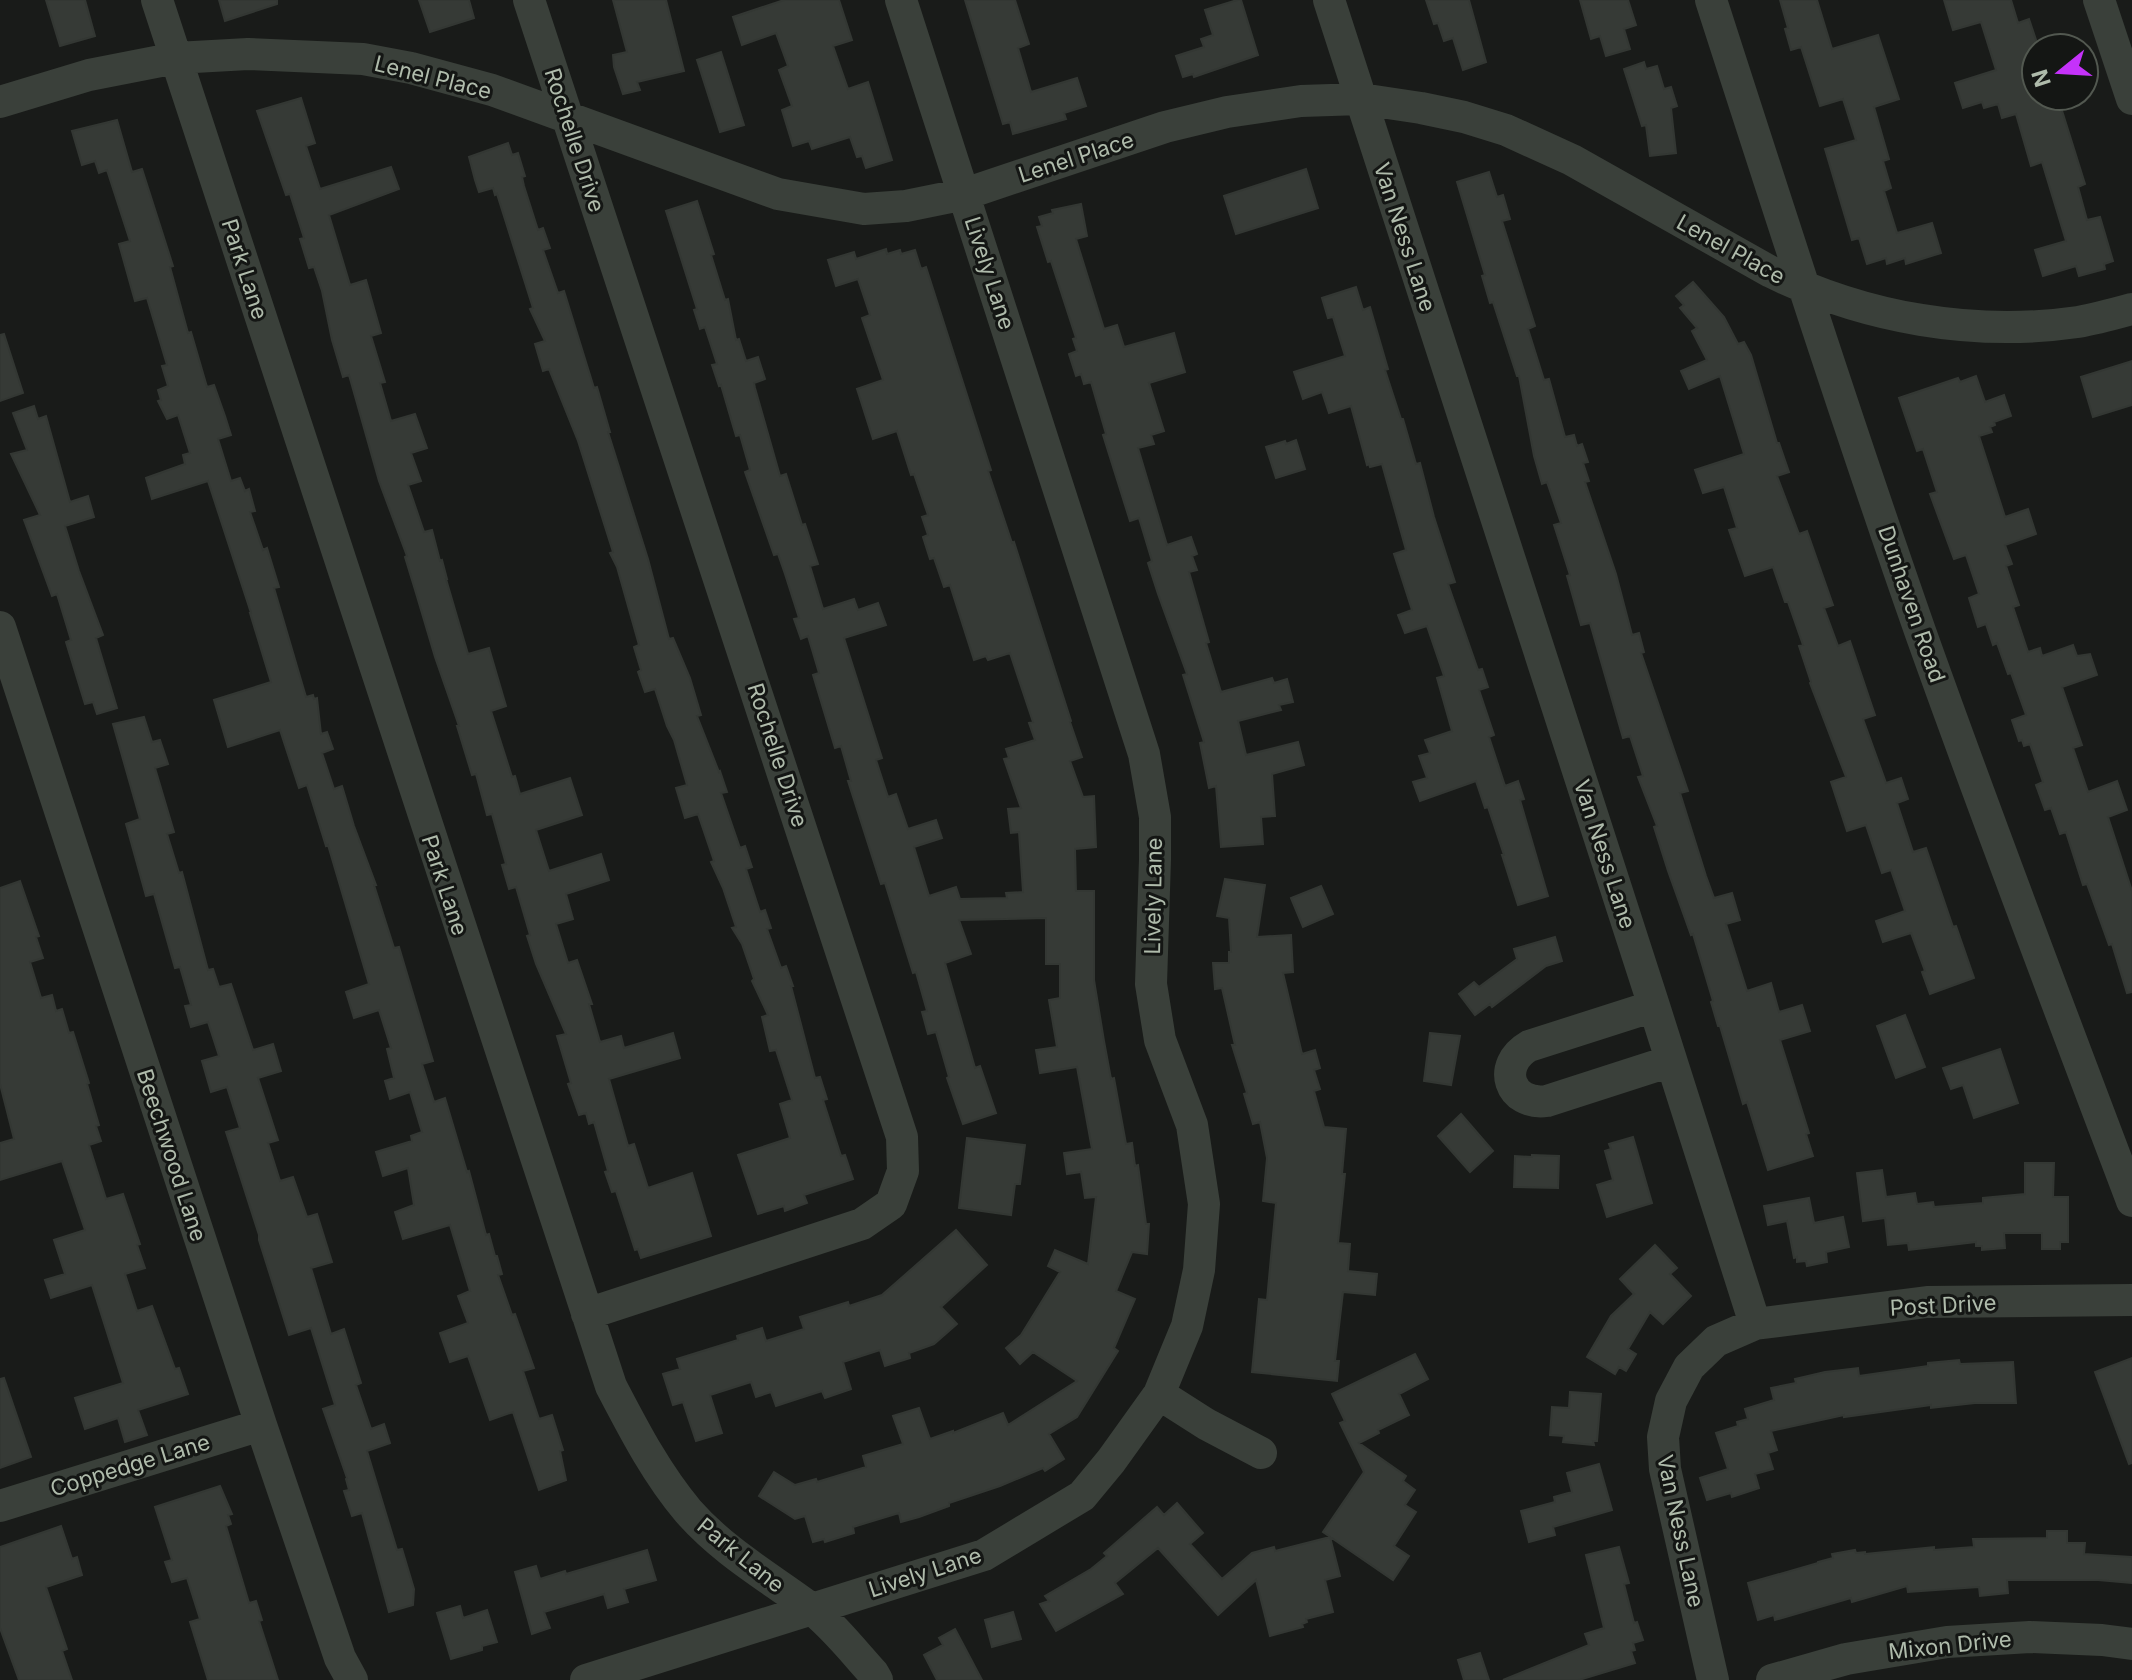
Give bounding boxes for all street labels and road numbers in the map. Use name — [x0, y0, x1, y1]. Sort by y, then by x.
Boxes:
street label: Lenel Place — [372, 50, 494, 104]
street label: Rochelle Drive — [540, 65, 610, 215]
street label: Lenel Place — [1015, 126, 1137, 188]
street label: Van Ness Lane — [1369, 159, 1441, 315]
street label: Lenel Place — [1672, 209, 1790, 289]
street label: Lively Lane — [960, 213, 1020, 333]
street label: Park Lane — [217, 216, 273, 322]
street label: Dunhaven Road — [1873, 522, 1951, 686]
street label: Rochelle Drive — [743, 680, 813, 830]
street label: Van Ness Lane — [1569, 776, 1641, 932]
street label: Park Lane — [417, 832, 473, 938]
street label: Lively Lane — [1139, 837, 1167, 955]
street label: Beechwood Lane — [132, 1065, 212, 1245]
street label: Post Drive — [1889, 1289, 1997, 1321]
street label: Coppedge Lane — [47, 1428, 213, 1502]
street label: Van Ness Lane — [1652, 1452, 1710, 1610]
street label: Park Lane — [692, 1512, 790, 1598]
street label: Lively Lane — [865, 1542, 985, 1602]
street label: Mixon Drive — [1887, 1626, 2013, 1664]

